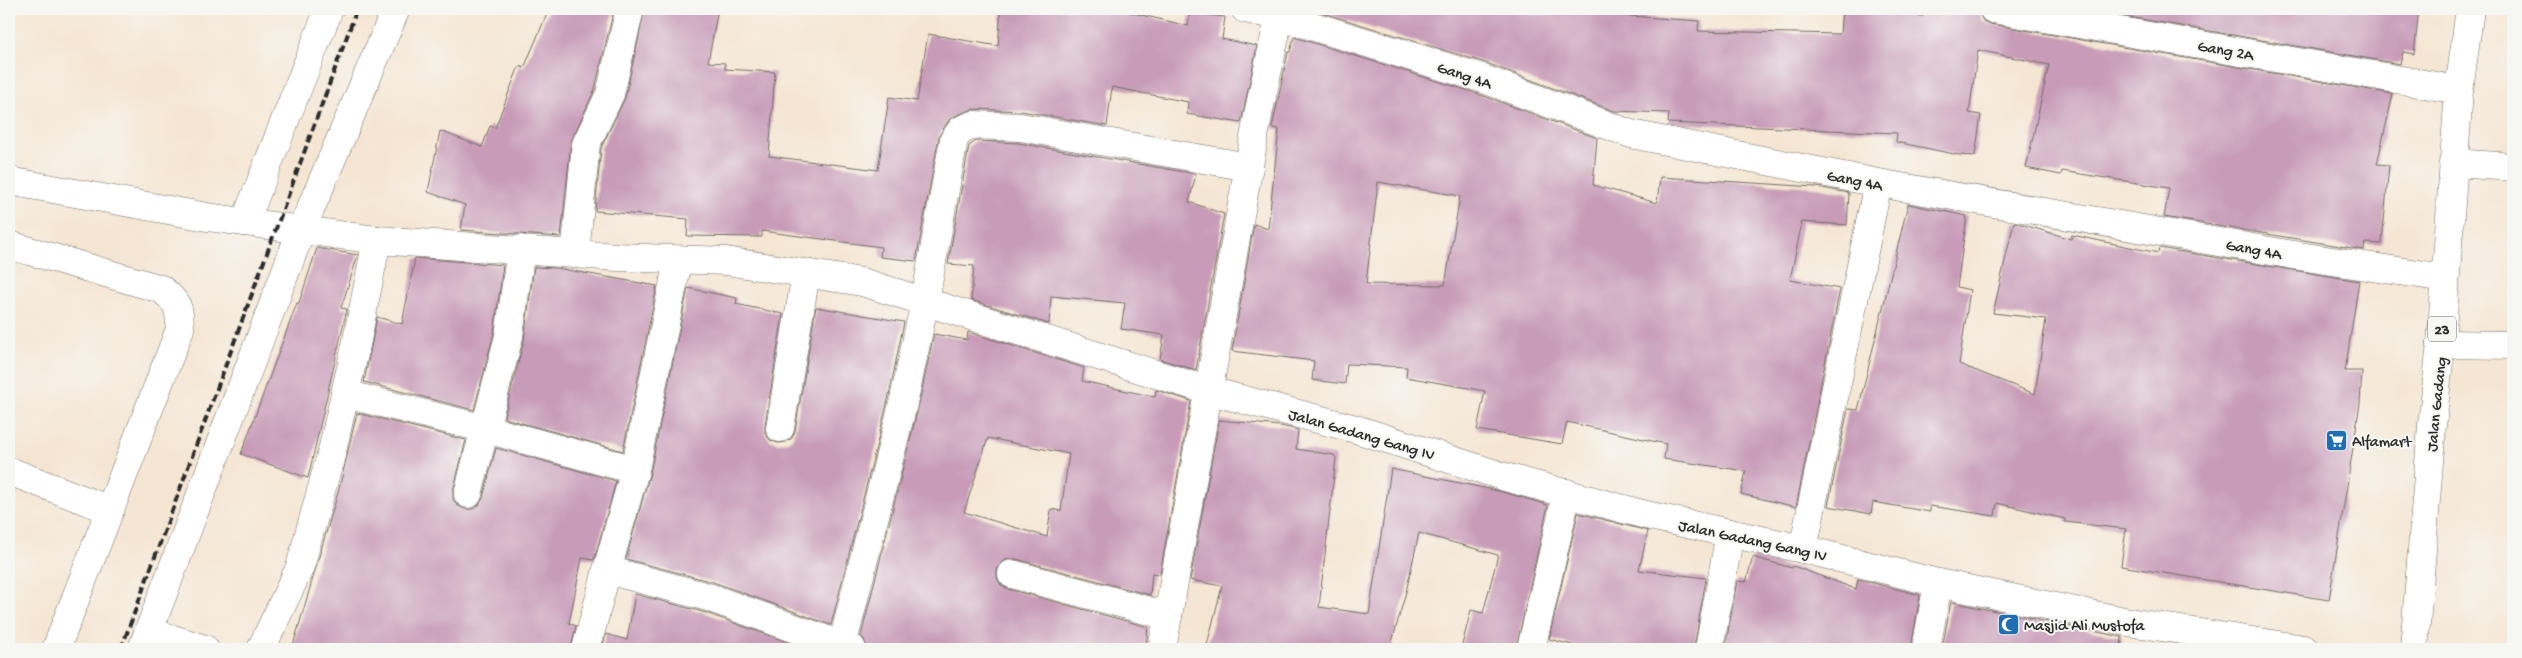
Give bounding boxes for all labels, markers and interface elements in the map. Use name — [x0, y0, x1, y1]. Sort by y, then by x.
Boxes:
street label: Gang 2A — [2196, 38, 2257, 67]
street label: Gang 4A — [1434, 60, 1495, 96]
street label: Gang 4A — [1825, 168, 1885, 197]
street label: Gang 4A — [2224, 237, 2284, 266]
road number: 23 — [2428, 316, 2456, 342]
street label: Jalan Gadang — [2424, 356, 2453, 453]
street label: Jalan Gadang Gang IV — [1286, 406, 1436, 466]
supermarket icon: Alfamart — [2324, 428, 2348, 452]
place label: Alfamart — [2352, 434, 2413, 453]
street label: Jalan Gadang Gang IV — [1676, 517, 1828, 567]
mosque icon: Masjid Ali Mustofa — [1996, 612, 2020, 636]
place label: Masjid Ali Mustofa — [2024, 618, 2146, 637]

